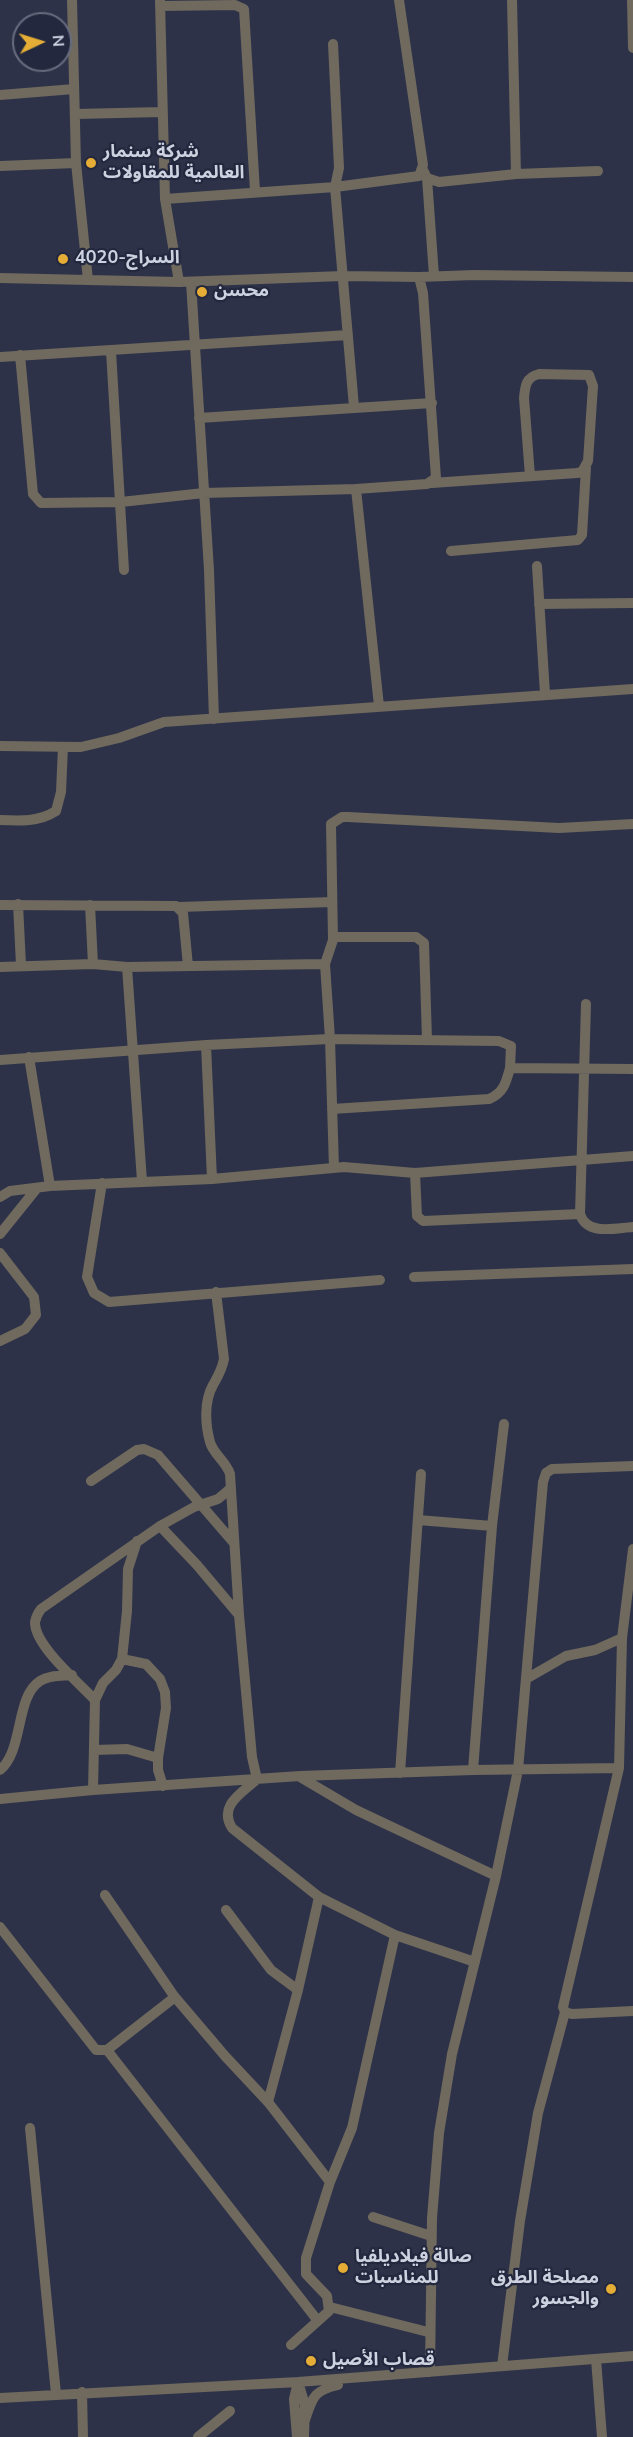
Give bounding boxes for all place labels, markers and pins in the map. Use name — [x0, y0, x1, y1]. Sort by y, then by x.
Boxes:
place label: شركة سنمار العالمية للمقاولات — [103, 142, 245, 184]
marker: شركة سنمار العالمية للمقاولات — [84, 156, 98, 170]
place label: السراج-4020 — [75, 248, 180, 270]
marker: السراج-4020 — [56, 252, 70, 266]
place label: محسن — [214, 281, 269, 303]
marker: محسن — [195, 285, 209, 299]
place label: صالة فيلاديلفيا للمناسبات — [355, 2247, 472, 2290]
marker: صالة فيلاديلفيا للمناسبات — [336, 2261, 350, 2275]
place label: مصلحة الطرق والجسور — [491, 2268, 599, 2310]
marker: مصلحة الطرق والجسور — [604, 2282, 618, 2296]
place label: قصاب الأصيل — [323, 2350, 435, 2372]
marker: قصاب الأصيل — [304, 2354, 318, 2368]

